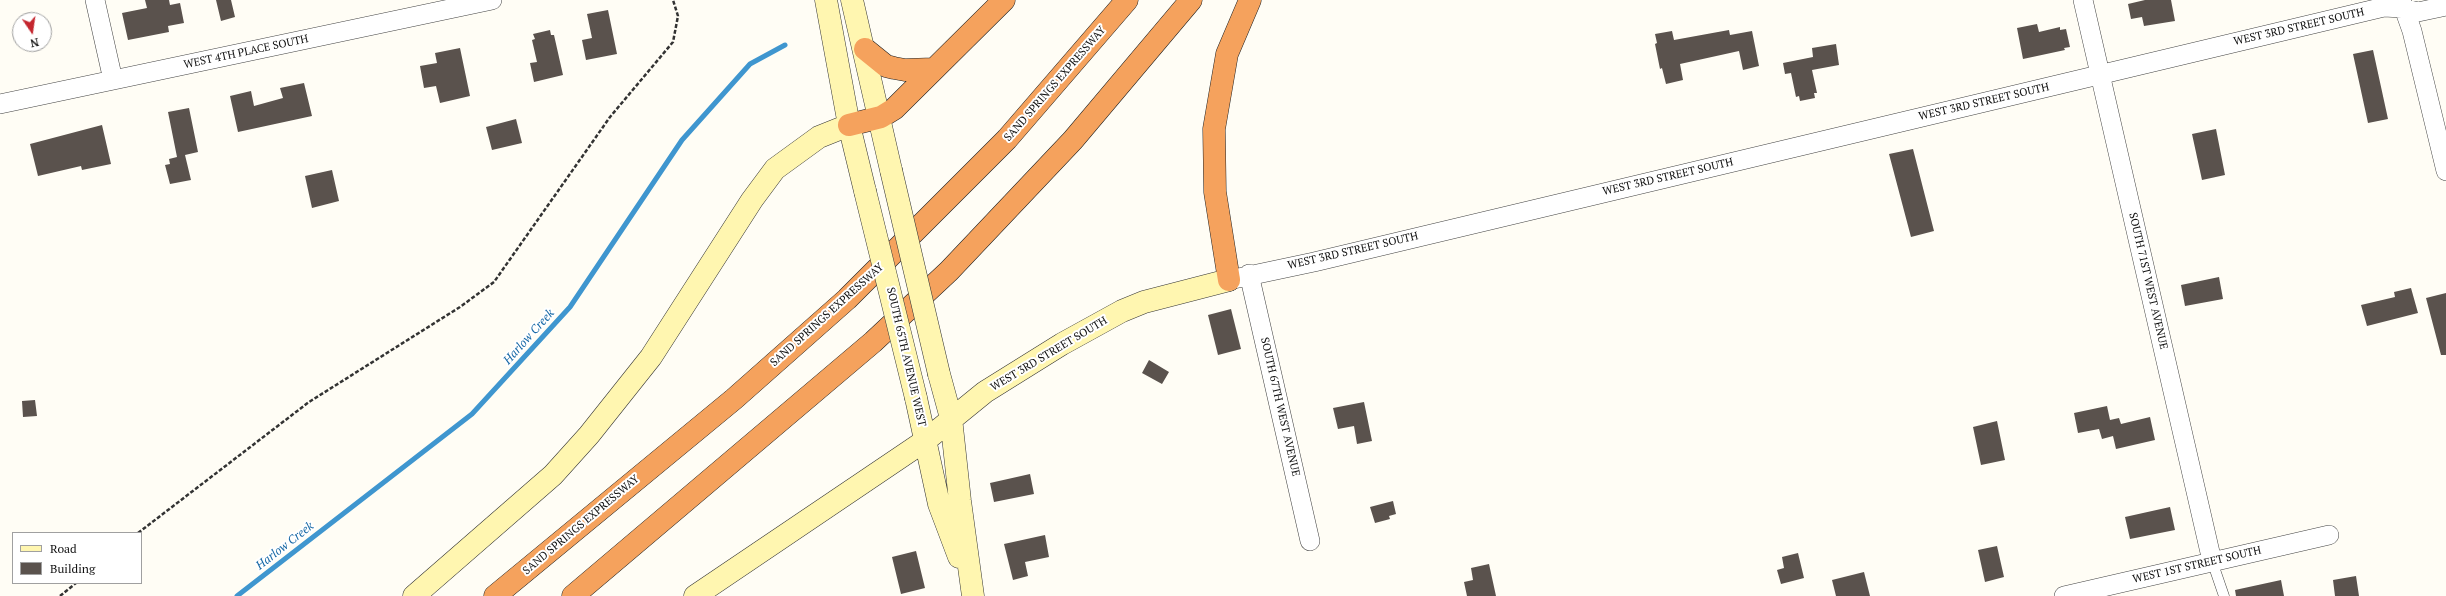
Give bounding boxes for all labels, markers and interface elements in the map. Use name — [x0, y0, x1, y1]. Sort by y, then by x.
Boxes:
street label: WEST 3RD STREET SOUTH — [2232, 6, 2366, 48]
north arrow — [12, 12, 52, 52]
street label: SAND SPRINGS EXPRESSWAY — [1002, 24, 1108, 144]
street label: WEST 4TH PLACE SOUTH — [182, 32, 310, 72]
text: N — [29, 35, 40, 50]
street label: WEST 3RD STREET SOUTH — [1917, 81, 2051, 123]
street label: WEST 3RD STREET SOUTH — [1601, 156, 1735, 198]
street label: SOUTH 71ST WEST AVENUE — [2126, 211, 2170, 351]
street label: WEST 3RD STREET SOUTH — [1286, 230, 1420, 272]
street label: SAND SPRINGS EXPRESSWAY — [768, 261, 886, 369]
street label: SOUTH 65TH AVENUE WEST — [884, 286, 928, 428]
water label: Harlow Creek — [501, 306, 557, 368]
street label: WEST 3RD STREET SOUTH — [988, 314, 1110, 394]
street label: SOUTH 67TH WEST AVENUE — [1258, 336, 1302, 478]
street label: SAND SPRINGS EXPRESSWAY — [520, 472, 642, 578]
water label: Harlow Creek — [253, 519, 317, 573]
legend — [12, 532, 142, 584]
text: Road — [50, 541, 77, 556]
street label: WEST 1ST STREET SOUTH — [2131, 544, 2263, 586]
text: Building — [50, 561, 95, 576]

